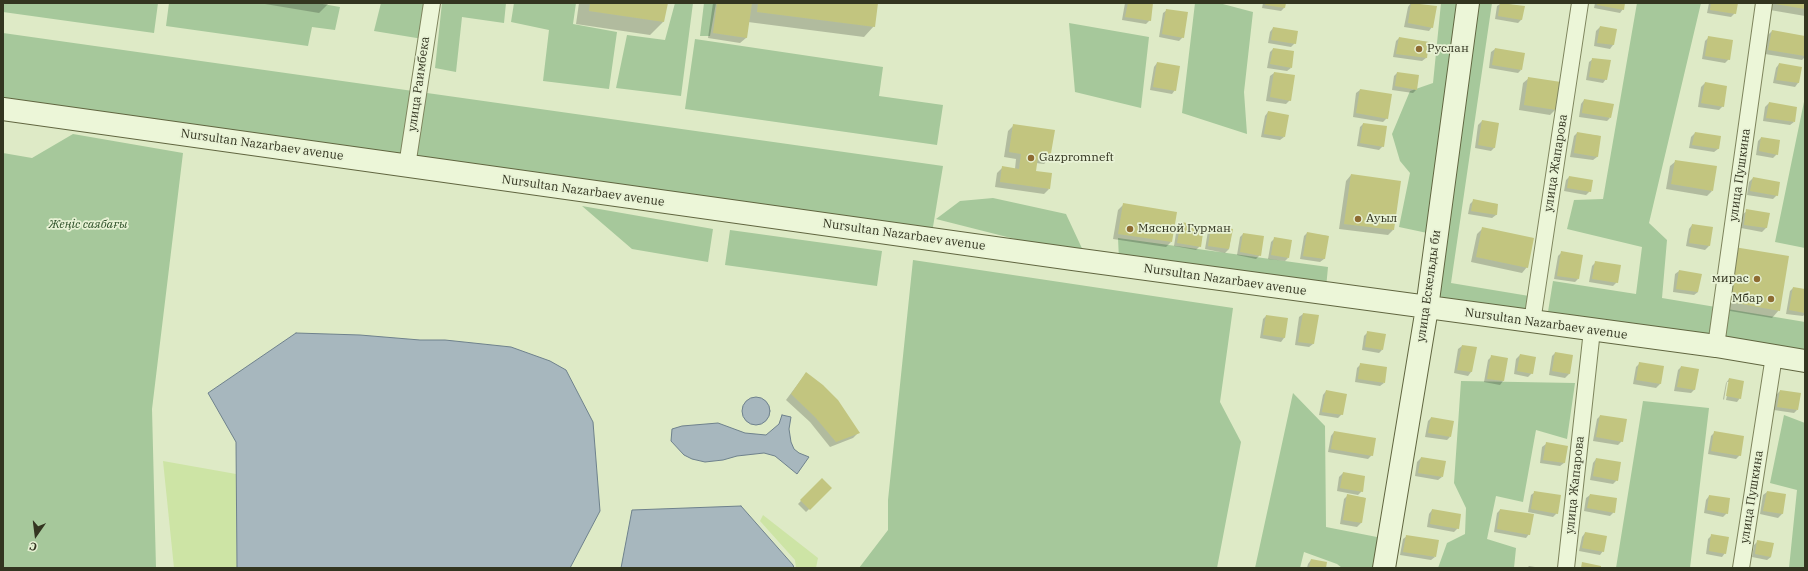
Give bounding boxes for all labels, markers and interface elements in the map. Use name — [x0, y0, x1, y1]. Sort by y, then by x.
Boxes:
street label: улица Раимбека — [405, 36, 433, 132]
place label: Руслан — [1427, 42, 1469, 56]
marker: Руслан — [1414, 44, 1424, 54]
street label: улица Жапарова — [1541, 113, 1571, 213]
street label: Nursultan Nazarbaev avenue — [180, 126, 344, 164]
street label: улица Пушкина — [1726, 127, 1754, 223]
place label: Gazpromneft — [1039, 151, 1114, 165]
marker: Gazpromneft — [1026, 153, 1036, 163]
street label: Nursultan Nazarbaev avenue — [501, 172, 665, 210]
place label: Ауыл — [1366, 212, 1397, 226]
marker: Ауыл — [1353, 214, 1363, 224]
street label: Nursultan Nazarbaev avenue — [822, 216, 986, 254]
park label: Жеңіс саябағы — [49, 218, 127, 232]
place label: Мясной Гурман — [1138, 222, 1231, 236]
marker: Мясной Гурман — [1125, 224, 1135, 234]
street label: улица Ескельды би — [1414, 229, 1444, 343]
street label: Nursultan Nazarbaev avenue — [1143, 261, 1307, 299]
place label: мирас — [1712, 272, 1749, 286]
marker: мирас — [1752, 274, 1762, 284]
place label: Мбар — [1732, 292, 1763, 306]
marker: Мбар — [1766, 294, 1776, 304]
street label: Nursultan Nazarbaev avenue — [1464, 305, 1628, 343]
street label: улица Жапарова — [1563, 435, 1587, 535]
street label: улица Пушкина — [1738, 449, 1766, 545]
north arrow — [16, 515, 56, 555]
text: С — [28, 539, 38, 554]

